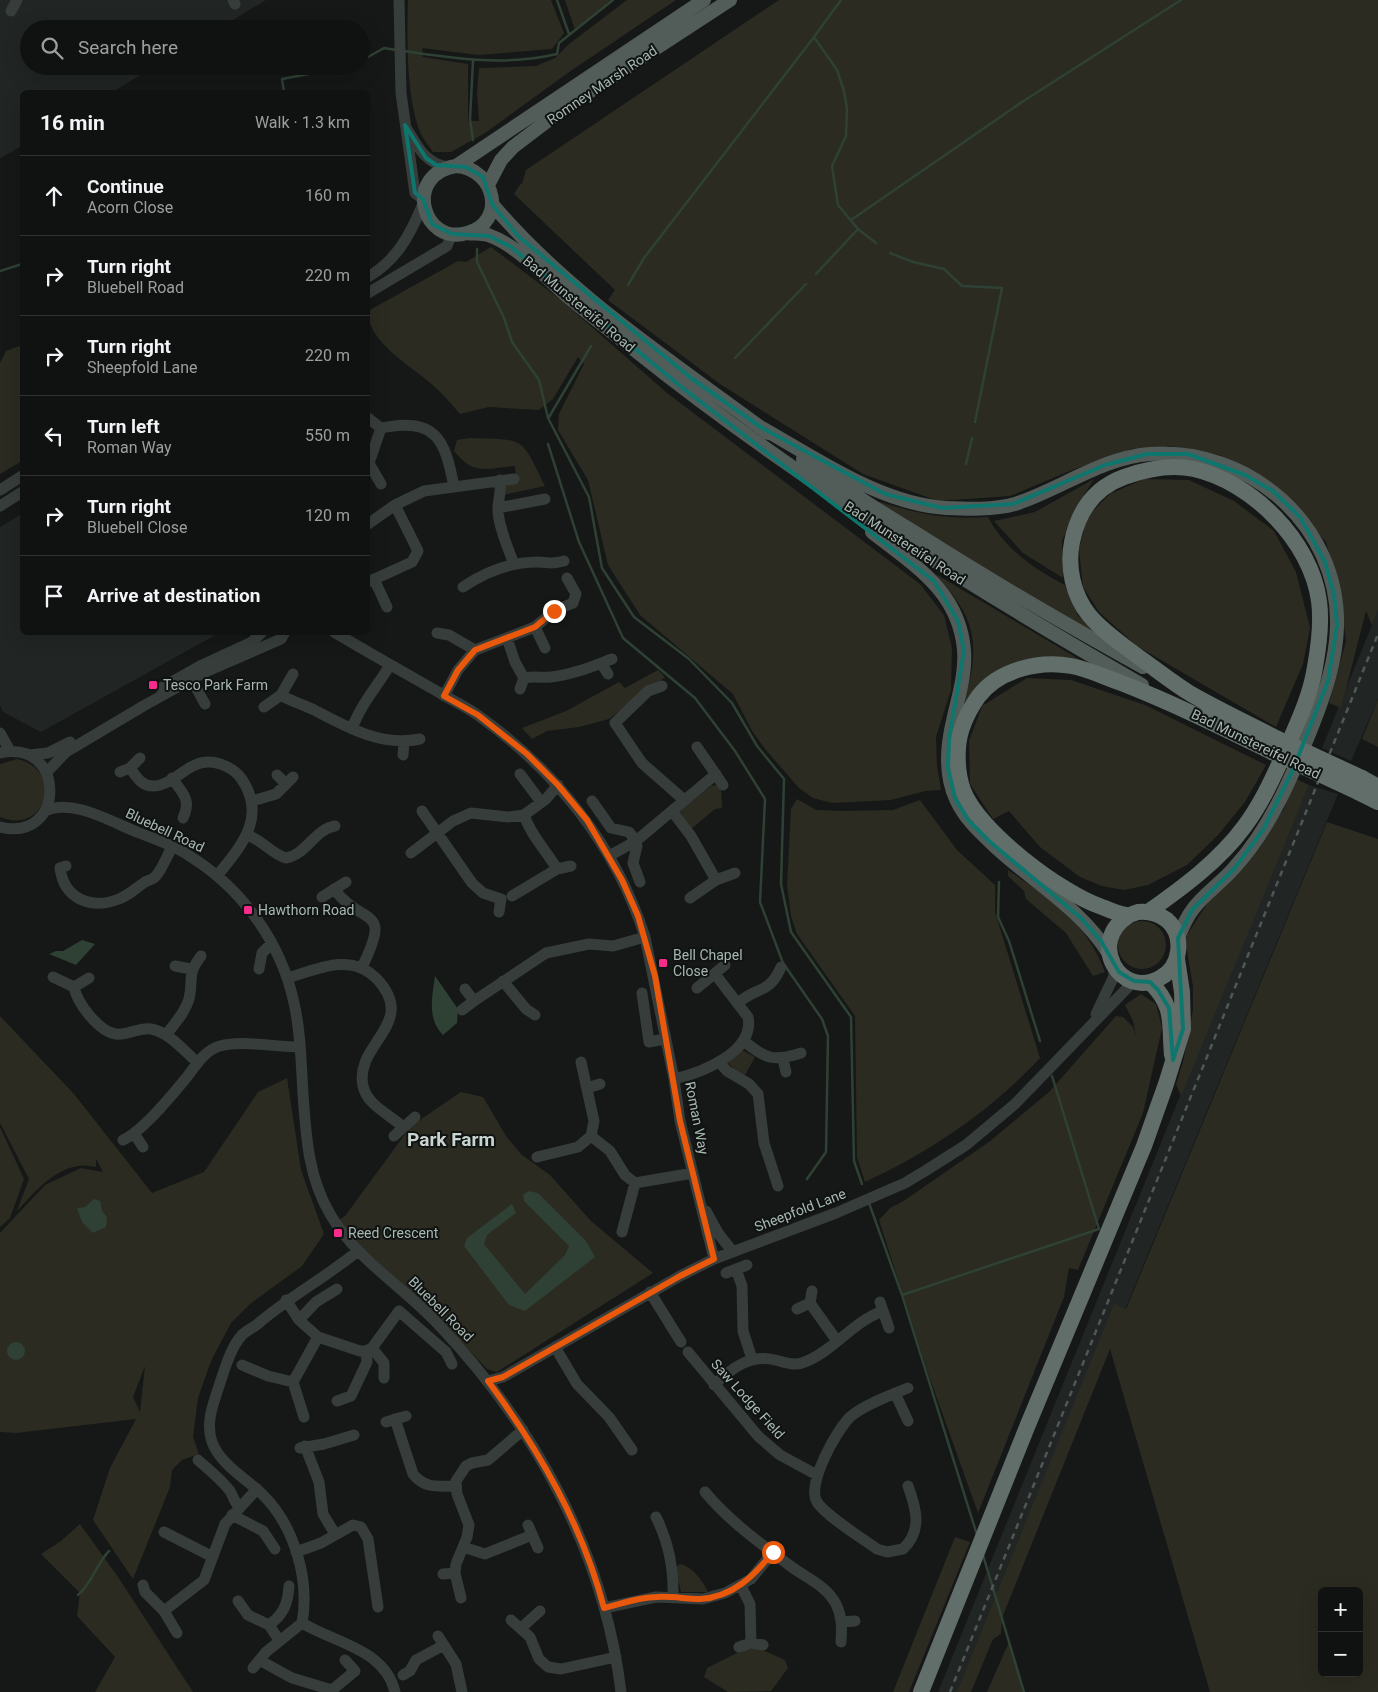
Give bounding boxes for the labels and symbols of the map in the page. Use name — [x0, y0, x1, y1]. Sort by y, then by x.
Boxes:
street label: Romney Marsh Road — [544, 42, 660, 128]
street label: Bad Munstereifel Road — [520, 252, 638, 356]
street label: Bad Munstereifel Road — [841, 498, 969, 588]
route end — [543, 600, 566, 623]
place label: Tesco Park Farm — [163, 677, 268, 693]
marker: Tesco Park Farm — [147, 679, 159, 691]
street label: Bad Munstereifel Road — [1189, 706, 1323, 782]
street label: Bluebell Road — [123, 805, 207, 855]
place label: Hawthorn Road — [258, 902, 354, 918]
marker: Hawthorn Road — [242, 904, 254, 916]
place label: Bell Chapel Close — [673, 947, 743, 979]
marker: Bell Chapel Close — [657, 957, 669, 969]
street label: Roman Way — [682, 1080, 712, 1156]
district label: Park Farm — [407, 1128, 495, 1151]
street label: Sheepfold Lane — [752, 1185, 848, 1235]
place label: Reed Crescent — [348, 1225, 439, 1241]
marker: Reed Crescent — [332, 1227, 344, 1239]
street label: Bluebell Road — [405, 1273, 477, 1345]
street label: Saw Lodge Field — [708, 1356, 788, 1442]
route start — [762, 1541, 785, 1564]

